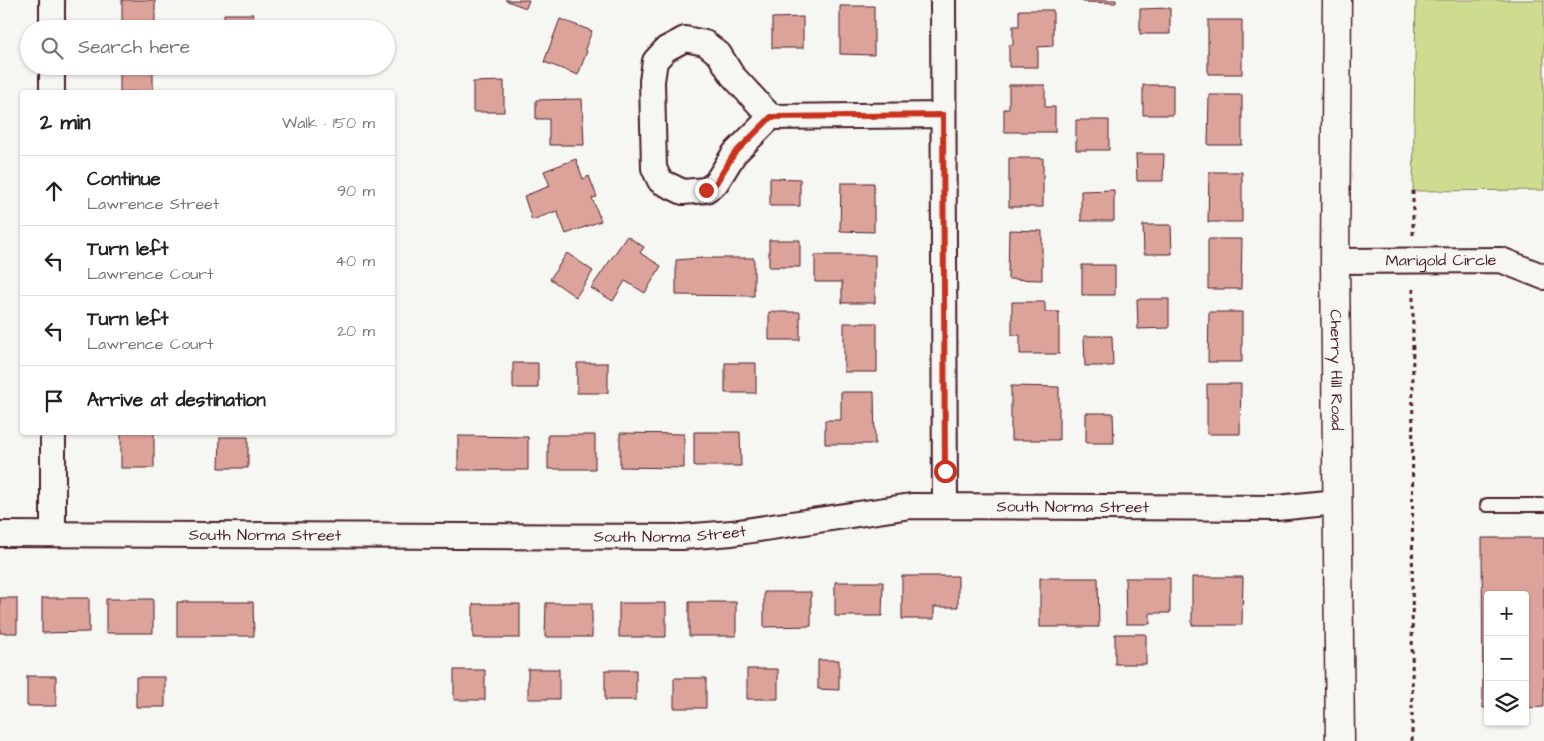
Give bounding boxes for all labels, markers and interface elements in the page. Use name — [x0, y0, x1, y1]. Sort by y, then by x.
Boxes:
search box — [20, 20, 395, 75]
icon: search — [38, 34, 66, 62]
text: Search here — [78, 34, 190, 61]
text: 2 min — [40, 108, 90, 137]
text: Walk · 150 m — [282, 112, 375, 134]
text: Continue — [87, 166, 161, 193]
icon: ahead — [40, 177, 68, 205]
route end — [695, 179, 718, 202]
text: 90 m — [337, 180, 375, 202]
text: Lawrence Street — [87, 193, 219, 215]
text: Turn left — [87, 236, 168, 263]
icon: left — [40, 247, 68, 275]
street label: Marigold Circle — [1385, 249, 1497, 272]
text: 40 m — [335, 250, 375, 272]
text: Lawrence Court — [87, 263, 214, 285]
text: Turn left — [87, 306, 168, 333]
street label: Cherry Hill Road — [1324, 309, 1348, 431]
icon: left — [40, 317, 68, 345]
text: 20 m — [337, 320, 375, 342]
text: Lawrence Court — [87, 333, 214, 355]
icon: arrive — [40, 387, 68, 415]
text: Arrive at destination — [87, 387, 266, 414]
route start — [934, 460, 957, 483]
street label: South Norma Street — [997, 495, 1150, 518]
street label: South Norma Street — [594, 520, 748, 548]
street label: South Norma Street — [189, 524, 342, 547]
map controls — [1484, 591, 1529, 726]
button: + — [1484, 591, 1529, 636]
button: − — [1484, 636, 1529, 681]
button: layers — [1484, 681, 1529, 726]

